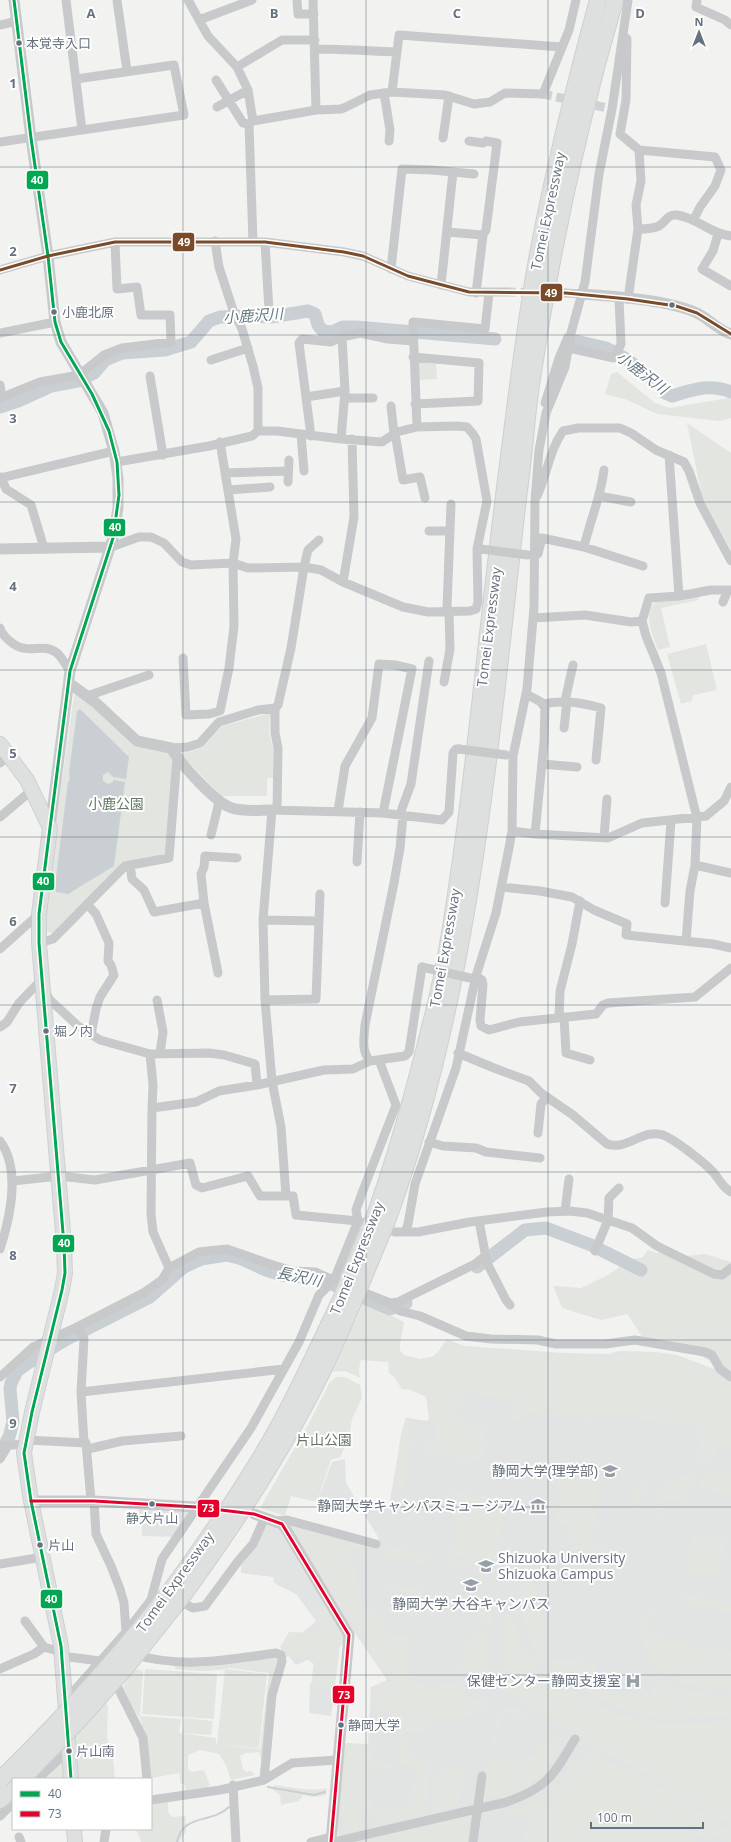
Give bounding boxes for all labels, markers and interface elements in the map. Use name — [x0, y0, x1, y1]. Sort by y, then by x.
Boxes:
text: A — [87, 4, 96, 22]
text: B — [270, 4, 279, 22]
text: C — [453, 4, 461, 22]
text: D — [635, 4, 645, 22]
north arrow — [679, 12, 719, 52]
text: N — [695, 14, 703, 29]
place label: 本覚寺入口 — [26, 34, 91, 52]
marker: 本覚寺入口 — [14, 38, 24, 48]
text: 1 — [9, 74, 17, 92]
street label: Tomei Expressway — [526, 149, 570, 272]
line badge: 40 — [26, 170, 49, 190]
text: 40 — [31, 172, 43, 187]
line badge: 49 — [172, 232, 195, 252]
text: 49 — [178, 234, 190, 249]
text: 2 — [9, 242, 17, 260]
line badge: 49 — [540, 283, 563, 302]
text: 49 — [545, 285, 557, 300]
unlabelled marker — [667, 300, 677, 310]
place label: 小鹿北原 — [62, 303, 114, 321]
water label: 小鹿沢川 — [222, 303, 286, 327]
marker: 小鹿北原 — [49, 307, 59, 317]
water label: 小鹿沢川 — [613, 346, 674, 399]
text: 3 — [9, 409, 17, 427]
line badge: 40 — [103, 518, 126, 537]
text: 40 — [109, 519, 121, 534]
street label: Tomei Expressway — [472, 565, 505, 688]
text: 4 — [9, 577, 17, 595]
text: 5 — [9, 744, 17, 762]
park label: 小鹿公園 — [88, 794, 144, 813]
line badge: 40 — [32, 872, 55, 891]
text: 40 — [37, 873, 49, 888]
street label: Tomei Expressway — [425, 886, 464, 1009]
text: 6 — [9, 912, 17, 930]
place label: 堀ノ内 — [54, 1022, 93, 1040]
marker: 堀ノ内 — [41, 1026, 51, 1036]
text: 7 — [9, 1079, 17, 1097]
street label: Tomei Expressway — [325, 1198, 388, 1317]
line badge: 40 — [52, 1234, 75, 1253]
text: 40 — [58, 1235, 70, 1250]
text: 8 — [9, 1246, 17, 1264]
water label: 長沢川 — [275, 1262, 325, 1291]
text: 9 — [9, 1414, 17, 1432]
park label: 片山公園 — [296, 1430, 352, 1449]
place label: 静岡大学(理学部) — [492, 1461, 598, 1480]
school or university icon: 静岡大学(理学部) — [601, 1462, 619, 1480]
place label: 静岡大学キャンパスミュージアム — [317, 1496, 526, 1515]
museum icon: 静岡大学キャンパスミュージアム — [529, 1497, 547, 1515]
marker: 静大片山 — [147, 1499, 157, 1509]
line badge: 73 — [197, 1499, 220, 1518]
text: 73 — [202, 1500, 214, 1515]
place label: 静大片山 — [126, 1509, 178, 1527]
street label: Tomei Expressway — [132, 1527, 218, 1636]
place label: 片山 — [48, 1536, 74, 1554]
marker: 片山 — [35, 1540, 45, 1550]
place label: Shizuoka University Shizuoka Campus — [498, 1548, 626, 1583]
school or university icon: Shizuoka University Shizuoka Campus — [477, 1557, 495, 1575]
school or university icon: 静岡大学 大谷キャンパス — [462, 1576, 480, 1594]
line badge: 40 — [40, 1589, 63, 1609]
text: 40 — [45, 1591, 57, 1606]
place label: 静岡大学 大谷キャンパス — [392, 1594, 550, 1613]
place label: 保健センター静岡支援室 — [467, 1671, 621, 1690]
hospital icon: 保健センター静岡支援室 — [624, 1672, 642, 1690]
line badge: 73 — [332, 1685, 355, 1704]
text: 73 — [338, 1687, 350, 1702]
place label: 静岡大学 — [348, 1716, 400, 1734]
marker: 静岡大学 — [336, 1720, 346, 1730]
place label: 片山南 — [76, 1742, 115, 1760]
marker: 片山南 — [64, 1746, 74, 1756]
legend — [12, 1778, 152, 1830]
text: 40 — [48, 1785, 62, 1802]
scale bar — [591, 1804, 703, 1830]
text: 73 — [48, 1805, 62, 1822]
text: 100 m — [597, 1809, 632, 1826]

